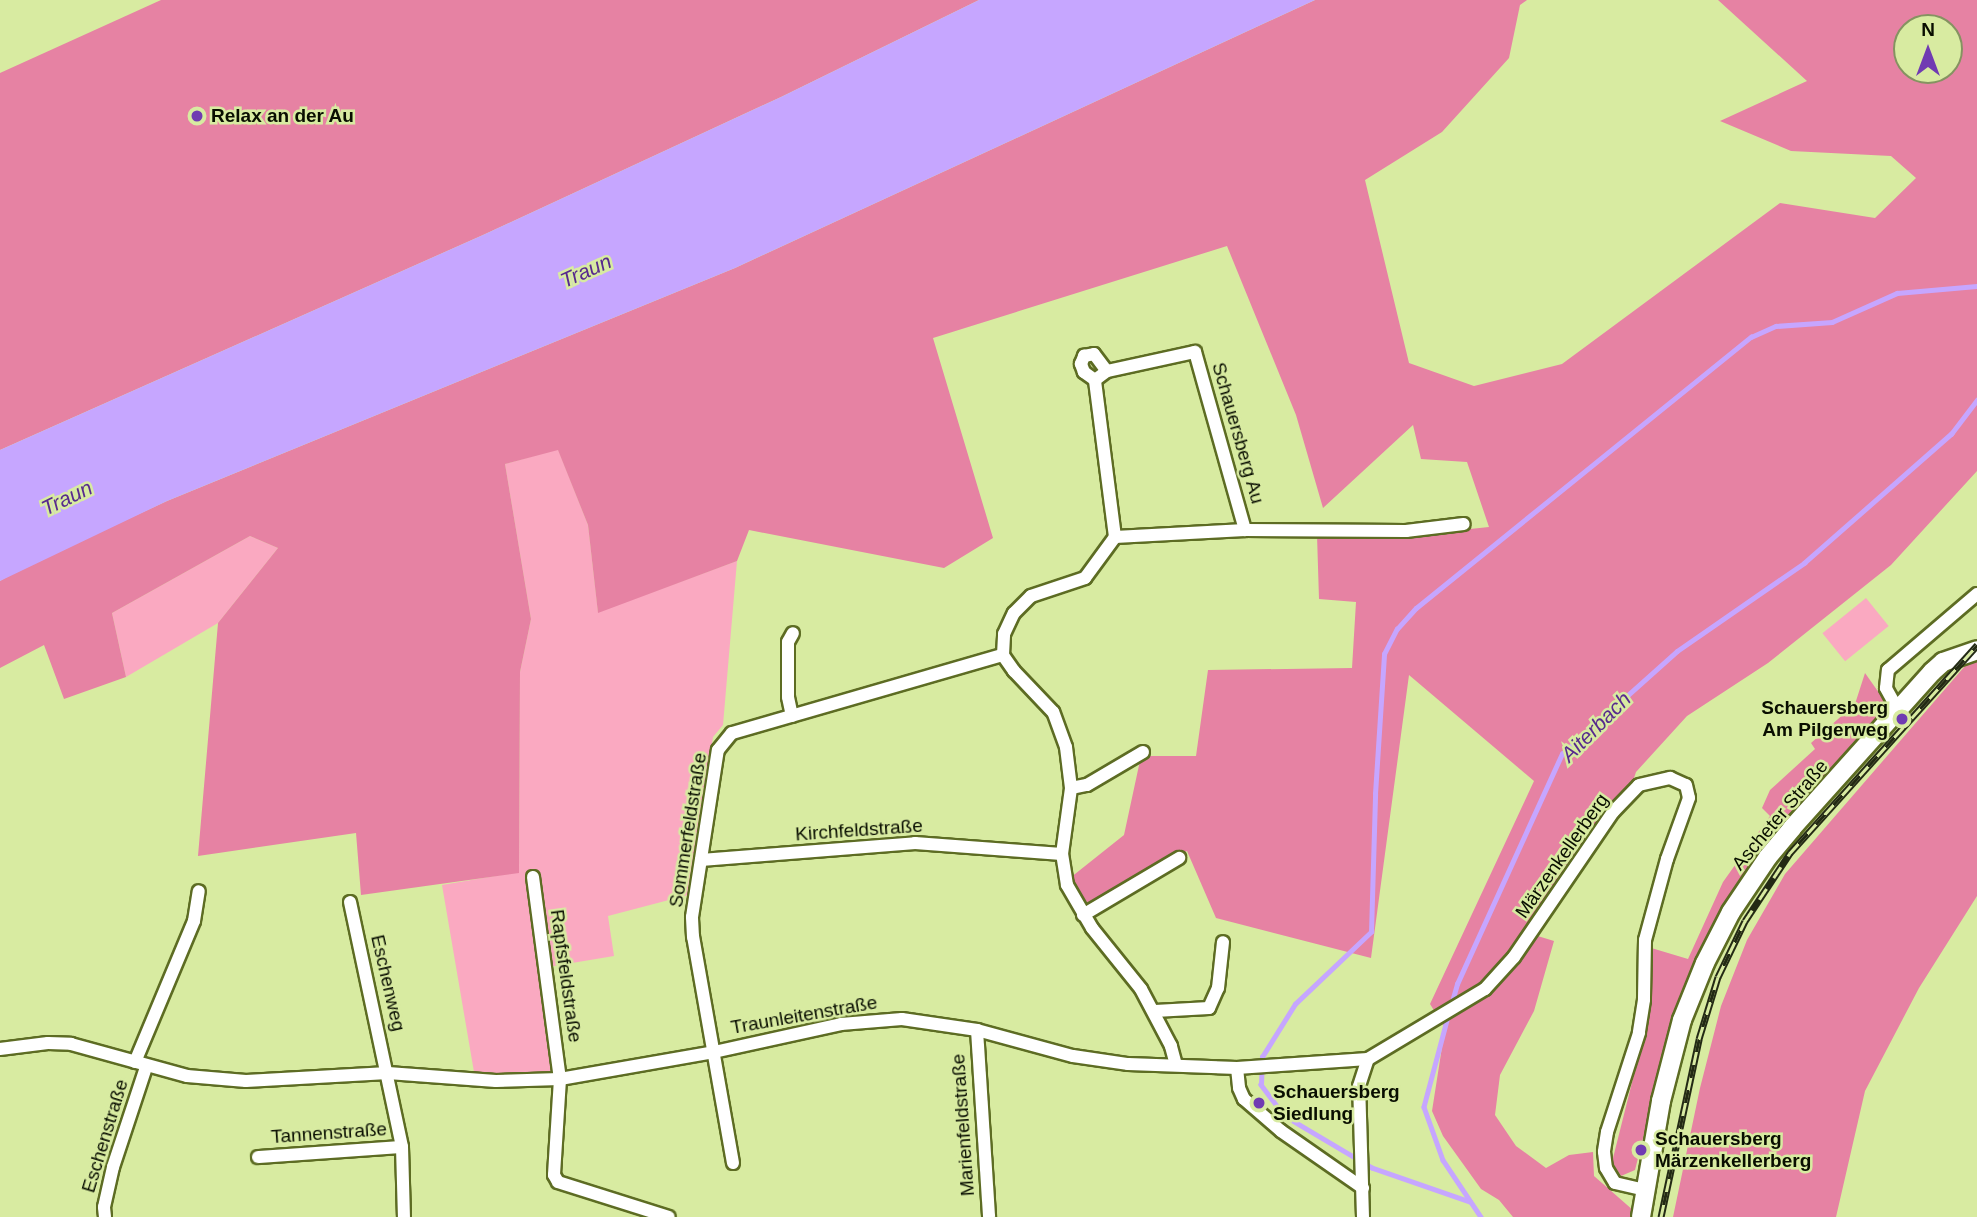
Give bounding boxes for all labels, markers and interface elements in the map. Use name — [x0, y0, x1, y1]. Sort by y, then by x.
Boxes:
north arrow — [1893, 14, 1963, 84]
text: N — [1921, 19, 1935, 40]
place label: Relax an der Au — [211, 105, 355, 127]
marker: Relax an der Au — [189, 108, 205, 124]
water label: Traun — [557, 249, 615, 293]
street label: Schauersberg Au — [1207, 359, 1269, 507]
water label: Traun — [38, 475, 96, 521]
water label: Aiterbach — [1556, 687, 1636, 767]
place label: Schauersberg Am Pilgerweg — [1761, 697, 1888, 741]
marker: Schauersberg Am Pilgerweg — [1894, 711, 1910, 727]
street label: Sommerfeldstraße — [665, 751, 711, 909]
street label: Ascheter Straße — [1727, 755, 1833, 875]
street label: Märzenkellerberg — [1511, 789, 1613, 923]
street label: Kirchfeldstraße — [794, 814, 924, 846]
street label: Rapfsfeldstraße — [545, 908, 587, 1044]
street label: Eschenweg — [366, 933, 410, 1033]
street label: Traunleitenstraße — [729, 991, 879, 1039]
street label: Marienfeldstraße — [947, 1053, 979, 1197]
street label: Eschenstraße — [77, 1077, 133, 1195]
place label: Schauersberg Siedlung — [1273, 1081, 1400, 1125]
marker: Schauersberg Siedlung — [1251, 1095, 1267, 1111]
street label: Tannenstraße — [270, 1118, 388, 1148]
place label: Schauersberg Märzenkellerberg — [1655, 1128, 1811, 1172]
marker: Schauersberg Märzenkellerberg — [1633, 1142, 1649, 1158]

